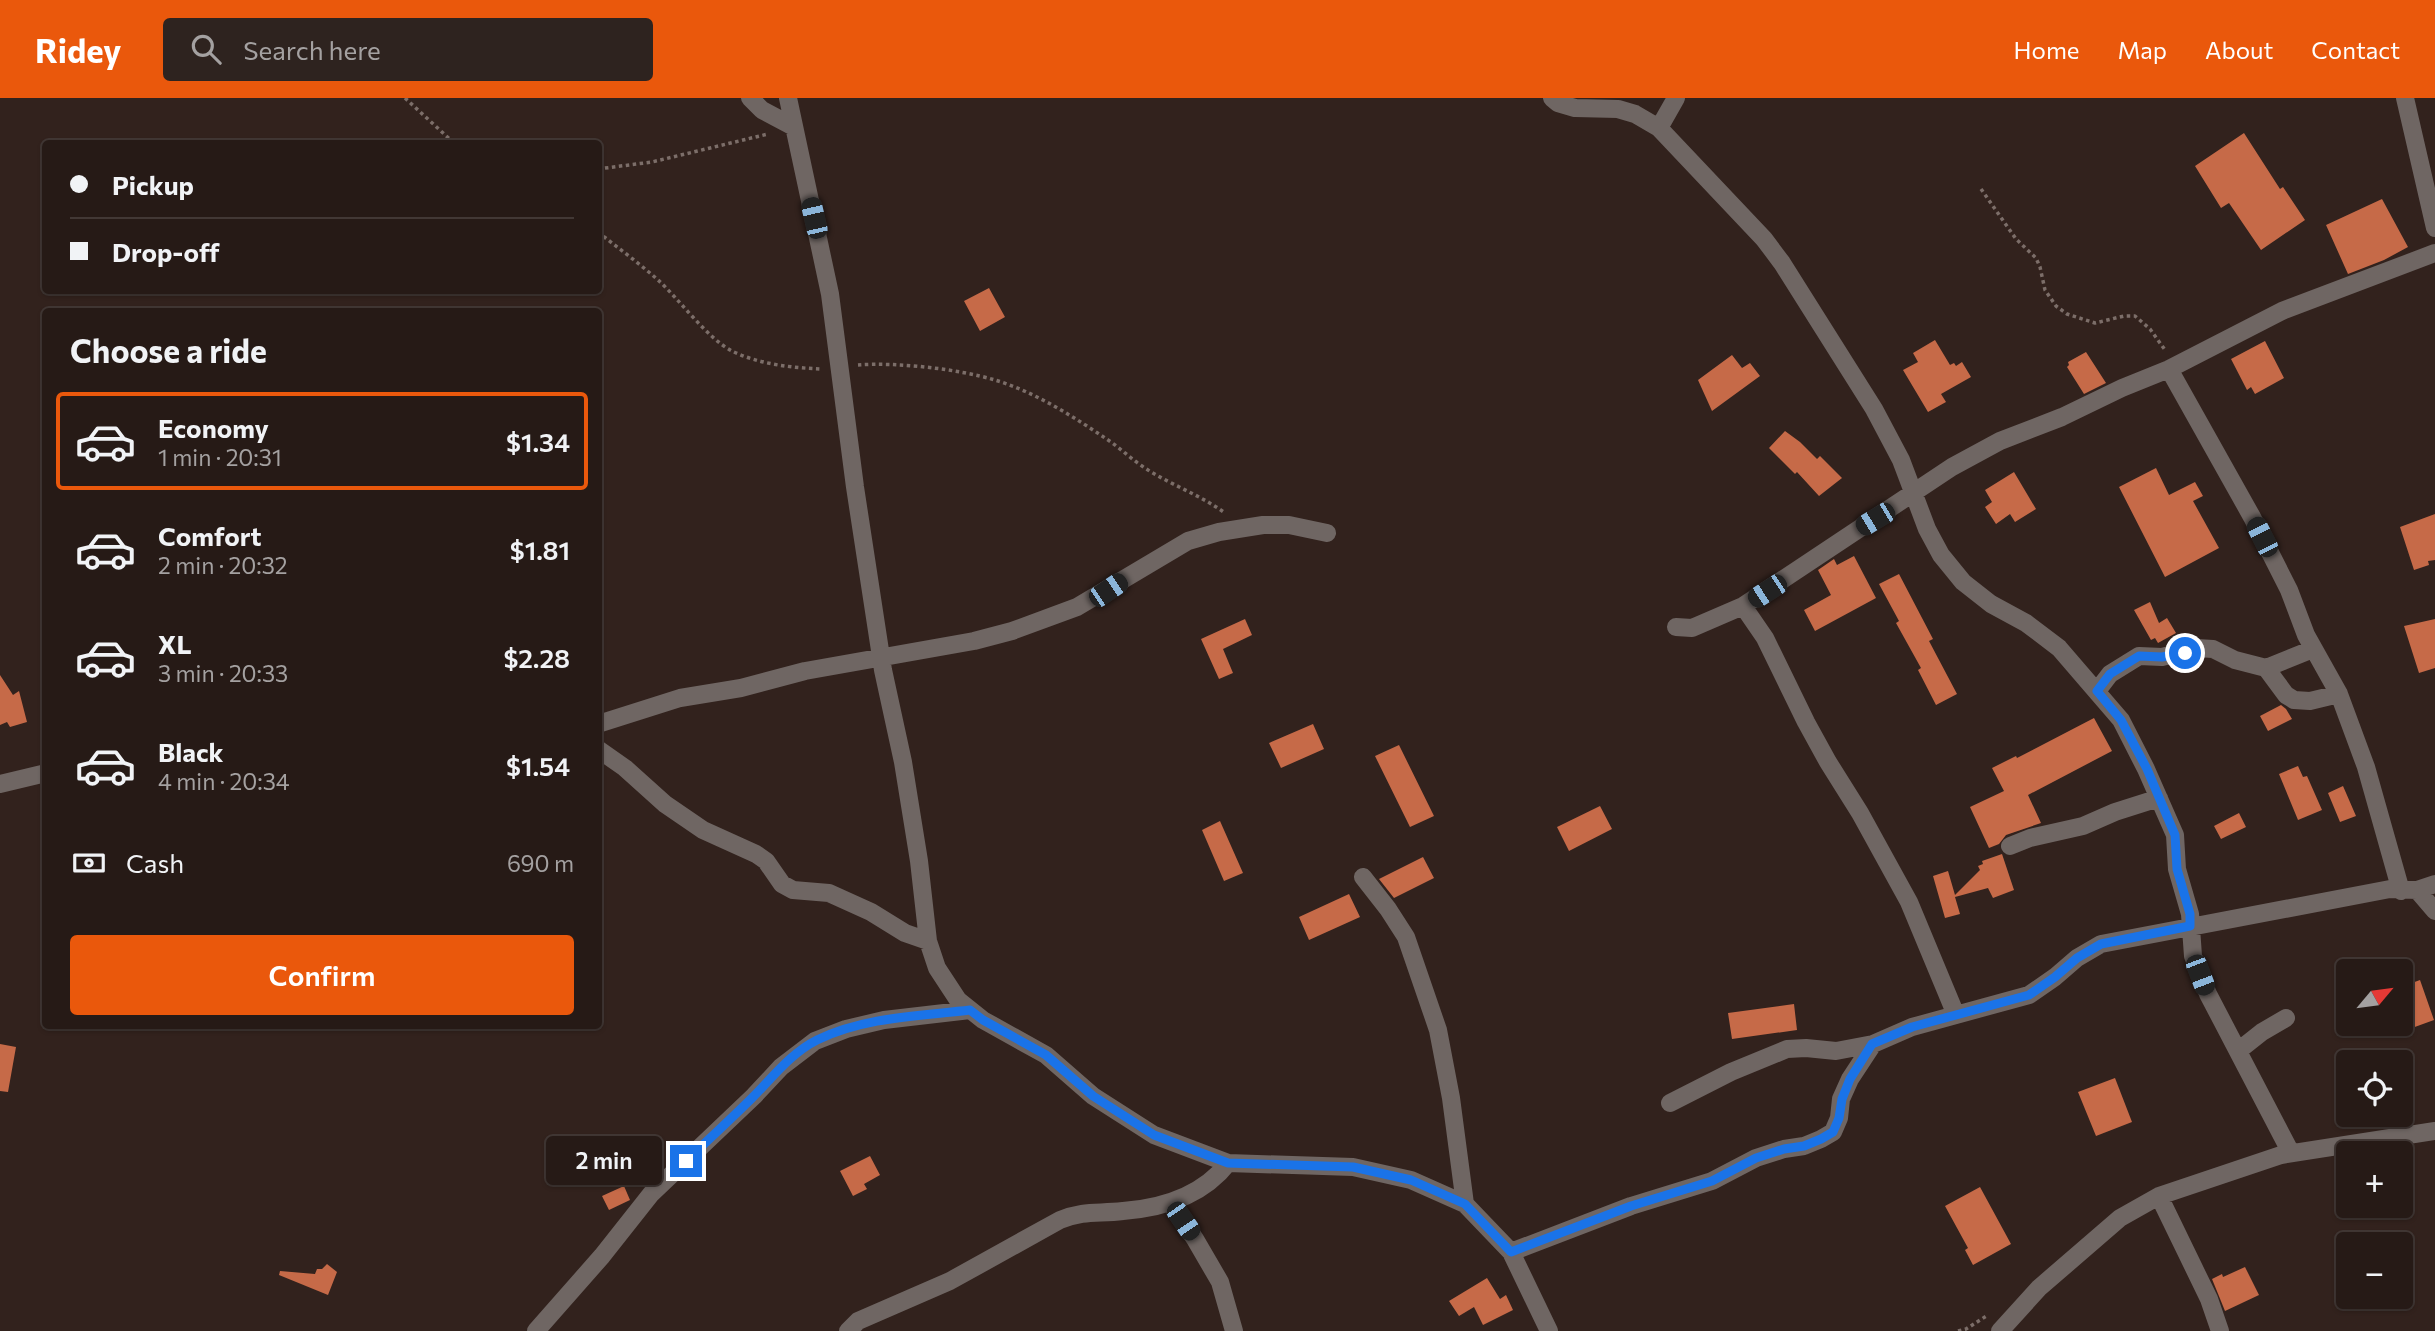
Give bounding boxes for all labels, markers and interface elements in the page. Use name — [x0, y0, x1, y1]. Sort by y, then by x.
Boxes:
search box — [163, 18, 653, 81]
text: Ridey — [35, 29, 121, 70]
icon: search — [187, 30, 225, 68]
text: Search here — [243, 34, 381, 65]
text: Home — [2014, 35, 2080, 64]
text: Map — [2118, 35, 2167, 64]
text: About — [2205, 35, 2273, 64]
text: Contact — [2311, 35, 2400, 64]
text: Pickup — [112, 169, 194, 200]
car — [800, 195, 829, 241]
text: Drop-off — [112, 236, 219, 267]
text: Choose a ride — [70, 330, 267, 370]
icon: car — [74, 410, 137, 473]
text: Economy — [158, 412, 269, 443]
text: $1.34 — [506, 426, 570, 457]
text: 1 min · 20:31 — [158, 443, 282, 471]
car — [1852, 499, 1899, 539]
car — [2244, 514, 2281, 560]
icon: car — [74, 518, 137, 581]
text: Comfort — [158, 520, 261, 551]
text: $1.81 — [510, 534, 570, 565]
text: 2 min · 20:32 — [158, 551, 288, 579]
car — [1085, 570, 1132, 610]
car — [1744, 571, 1791, 611]
icon: car — [74, 626, 137, 689]
text: XL — [158, 628, 192, 659]
route start — [2169, 637, 2201, 669]
text: $2.28 — [503, 642, 570, 673]
text: 3 min · 20:33 — [158, 659, 288, 687]
icon: car — [74, 734, 137, 797]
text: Black — [158, 736, 224, 767]
text: $1.54 — [506, 750, 570, 781]
text: 4 min · 20:34 — [158, 767, 290, 795]
icon: cash — [70, 844, 108, 882]
text: Cash — [126, 847, 184, 878]
text: 690 m — [507, 849, 574, 877]
button: Confirm — [70, 935, 574, 1015]
car — [2183, 952, 2218, 998]
north arrow — [2336, 959, 2413, 1036]
map controls — [2336, 959, 2413, 1309]
button: locate — [2336, 1050, 2413, 1127]
callout: 2 min — [546, 1136, 662, 1186]
button: + — [2336, 1141, 2413, 1218]
route end — [670, 1145, 702, 1177]
text: 2 min — [576, 1146, 632, 1174]
car — [1163, 1198, 1204, 1244]
button: − — [2336, 1232, 2413, 1309]

